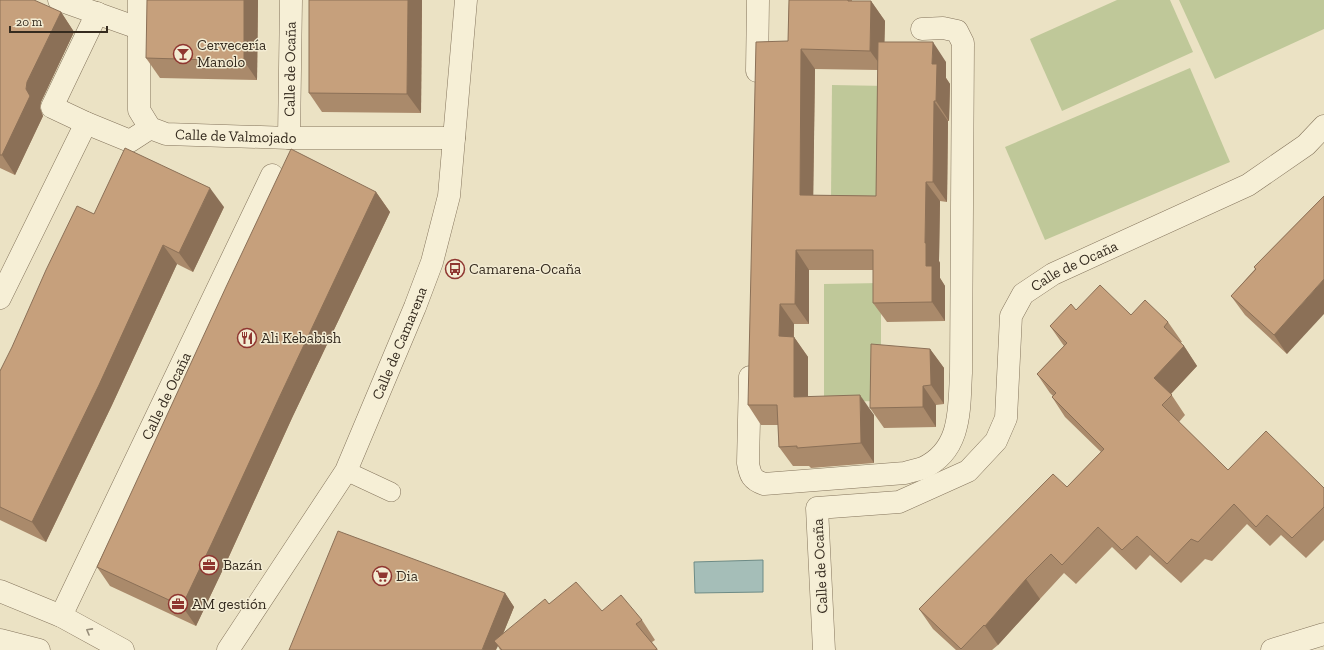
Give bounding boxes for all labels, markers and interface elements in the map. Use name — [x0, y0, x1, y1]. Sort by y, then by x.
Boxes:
scale bar — [10, 8, 107, 34]
text: 20 m — [16, 15, 43, 29]
street label: Calle de Ocaña — [280, 21, 300, 117]
place label: Cervecería Manolo — [197, 36, 266, 71]
bar icon: Cervecería Manolo — [172, 43, 194, 65]
street label: Calle de Valmojado — [175, 125, 297, 147]
street label: Calle de Ocaña — [1027, 237, 1121, 295]
bus stop icon: Camarena-Ocaña — [444, 258, 466, 280]
place label: Camarena-Ocaña — [469, 260, 581, 278]
street label: Calle de Camarena — [368, 284, 431, 402]
restaurant icon: Ali Kebabish — [236, 327, 258, 349]
place label: Ali Kebabish — [261, 329, 342, 347]
street label: Calle de Ocaña — [138, 349, 195, 443]
street label: Calle de Ocaña — [809, 518, 831, 614]
office icon: Bazán — [198, 554, 220, 576]
place label: Bazán — [223, 556, 263, 574]
supermarket icon: Dia — [371, 565, 393, 587]
place label: Dia — [396, 567, 418, 585]
office icon: AM gestión — [167, 593, 189, 615]
place label: AM gestión — [192, 595, 267, 613]
one-way arrow — [85, 629, 93, 636]

